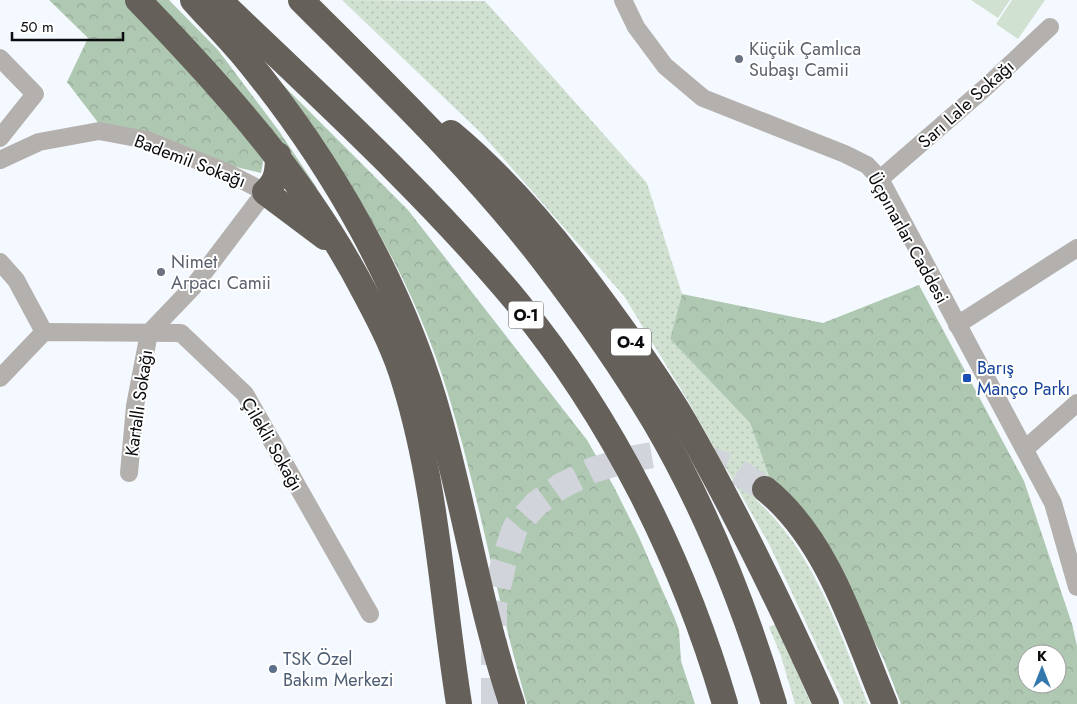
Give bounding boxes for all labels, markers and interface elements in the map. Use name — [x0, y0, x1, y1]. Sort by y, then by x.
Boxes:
scale bar — [12, 10, 124, 42]
text: 50 m — [20, 16, 54, 38]
place label: Küçük Çamlıca Subaşı Camii — [749, 36, 861, 83]
marker: Küçük Çamlıca Subaşı Camii — [733, 53, 745, 65]
street label: Sarı Lale Sokağı — [912, 54, 1020, 154]
street label: Bademil Sokağı — [130, 128, 250, 194]
street label: Üçpınarlar Caddesi — [861, 168, 955, 308]
place label: Nimet Arpacı Camii — [171, 249, 271, 296]
marker: Nimet Arpacı Camii — [155, 266, 167, 278]
road number: O-1 — [508, 302, 544, 328]
road number: O-4 — [611, 328, 651, 356]
street label: Kartallı Sokağı — [119, 348, 159, 458]
place label: Barış Manço Parkı — [977, 355, 1070, 402]
marker: Barış Manço Parkı — [961, 372, 973, 384]
street label: Çilekli Sokağı — [235, 393, 309, 495]
north arrow — [1017, 644, 1067, 694]
place label: TSK Özel Bakım Merkezi — [283, 646, 393, 693]
text: K — [1037, 646, 1047, 666]
marker: TSK Özel Bakım Merkezi — [267, 663, 279, 675]

